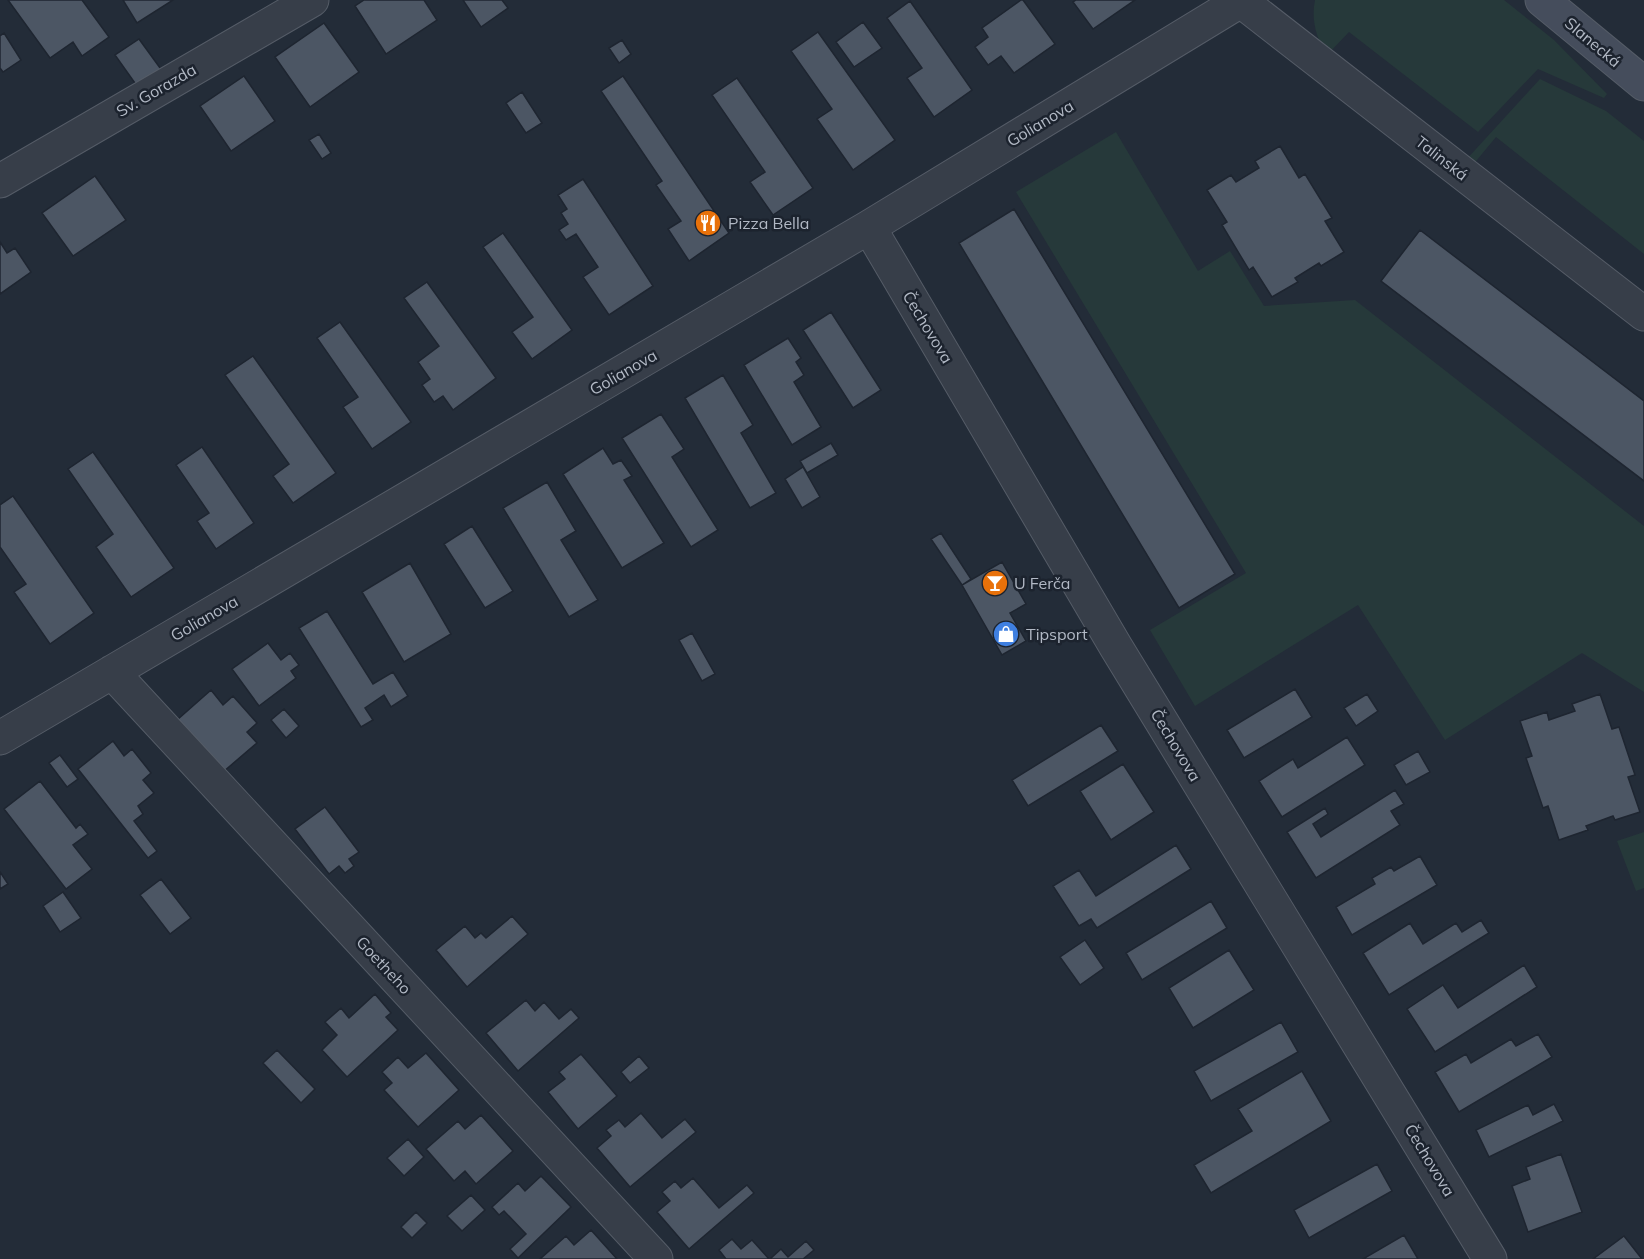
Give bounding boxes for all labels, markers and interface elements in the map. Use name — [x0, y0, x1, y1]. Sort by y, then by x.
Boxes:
street label: Slanecká — [1561, 13, 1625, 71]
street label: Sv. Gorazda — [113, 59, 199, 121]
street label: Golianova — [1003, 95, 1077, 151]
street label: Talinská — [1412, 131, 1472, 185]
restaurant icon: Pizza Bella — [693, 208, 723, 238]
place label: Pizza Bella — [728, 213, 809, 233]
street label: Čechovova — [899, 287, 957, 367]
street label: Golianova — [586, 345, 660, 399]
bar icon: U Ferča — [980, 568, 1010, 598]
place label: U Ferča — [1014, 573, 1070, 593]
street label: Golianova — [167, 591, 241, 645]
shop icon: Tipsport — [991, 619, 1021, 649]
place label: Tipsport — [1026, 624, 1088, 644]
street label: Čechovova — [1147, 705, 1205, 785]
street label: Goetheho — [352, 932, 416, 998]
street label: Čechovova — [1401, 1120, 1459, 1200]

